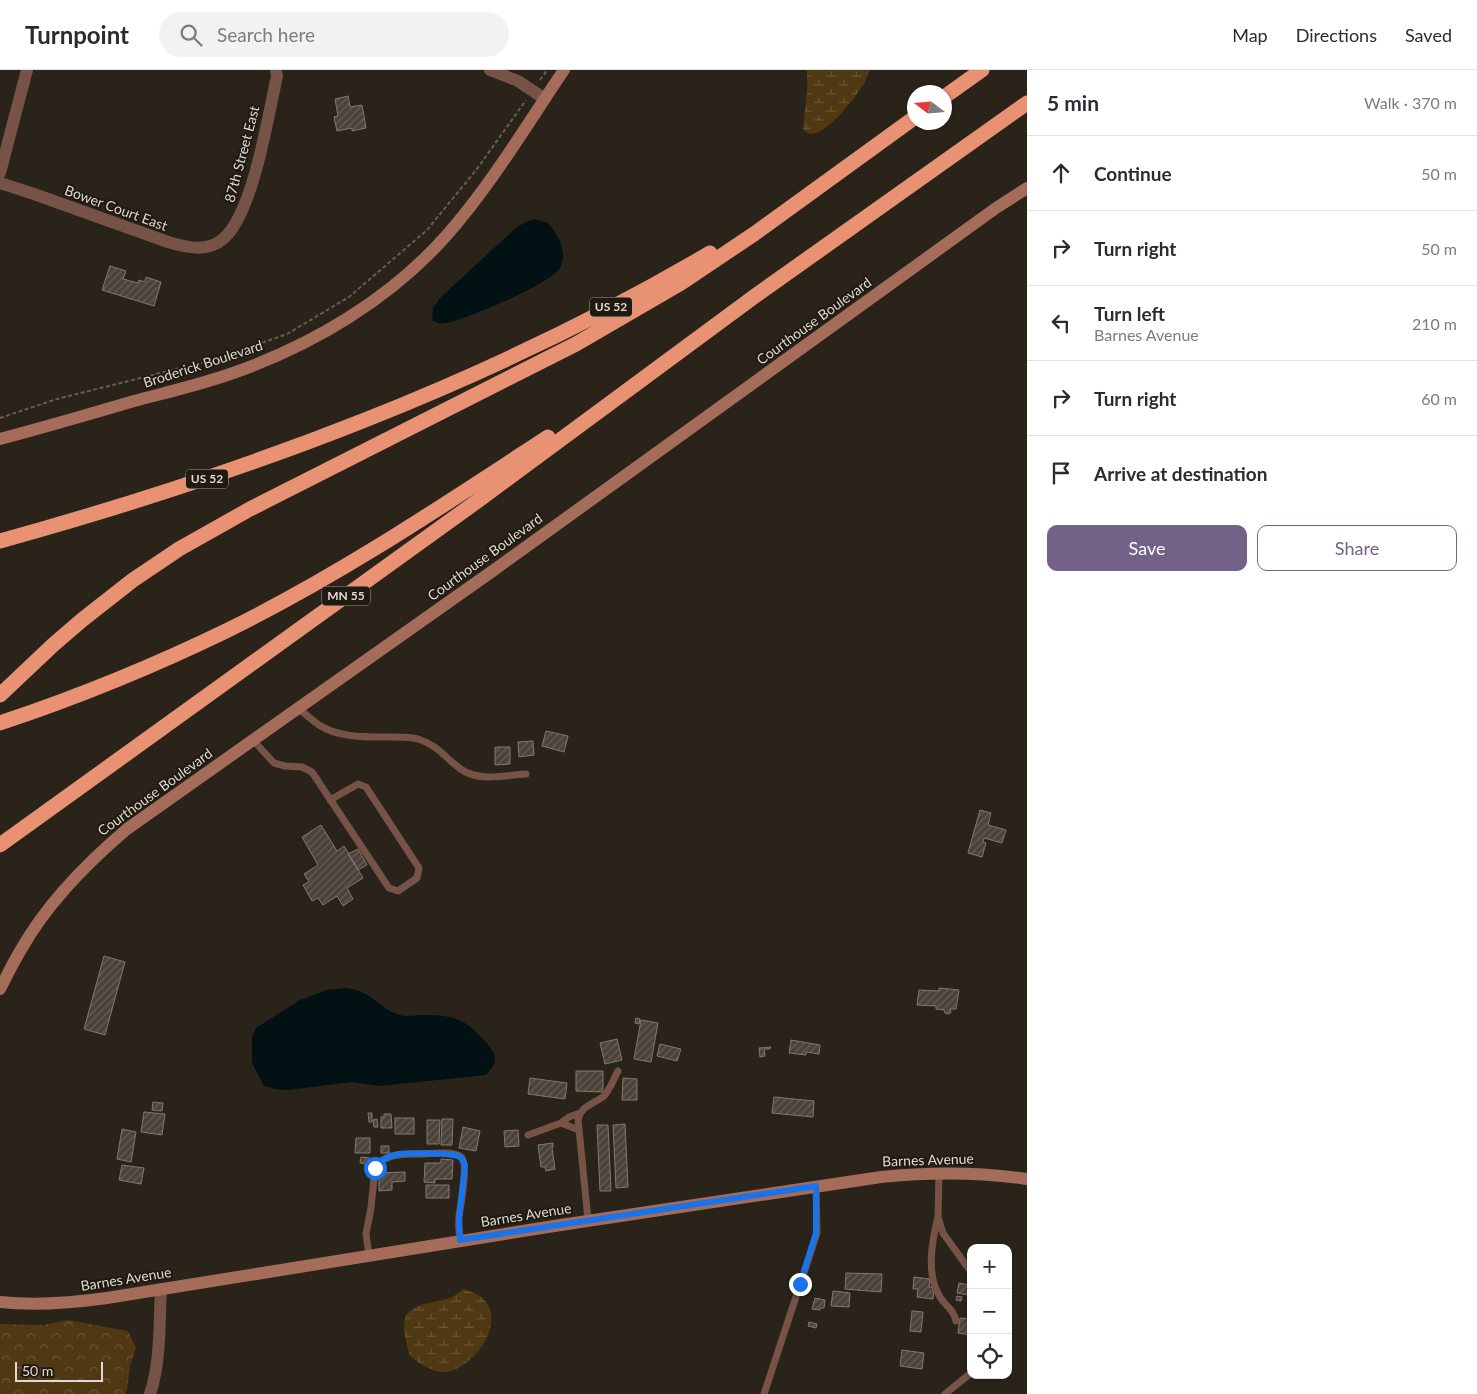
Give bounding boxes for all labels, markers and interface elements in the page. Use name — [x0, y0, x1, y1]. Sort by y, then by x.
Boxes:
search box — [159, 12, 509, 57]
text: Turnpoint — [25, 20, 129, 49]
icon: search — [177, 21, 205, 49]
text: Search here — [217, 23, 315, 46]
text: Map — [1232, 24, 1268, 46]
text: Directions — [1296, 24, 1377, 46]
text: Saved — [1405, 24, 1452, 46]
north arrow — [907, 85, 952, 130]
text: 5 min — [1047, 90, 1099, 115]
text: Walk · 370 m — [1364, 93, 1457, 112]
street label: 87th Street East — [220, 104, 263, 204]
icon: ahead — [1047, 159, 1075, 187]
text: Continue — [1094, 162, 1172, 185]
text: 50 m — [1421, 164, 1457, 183]
street label: Bower Court East — [62, 181, 170, 234]
icon: right — [1047, 234, 1075, 262]
text: Turn right — [1094, 237, 1176, 260]
text: 50 m — [1421, 239, 1457, 258]
street label: Courthouse Boulevard — [753, 273, 874, 368]
road number: US 52 — [590, 298, 632, 316]
text: Turn left — [1094, 302, 1165, 325]
icon: left — [1047, 309, 1075, 337]
text: 210 m — [1412, 314, 1457, 333]
text: Barnes Avenue — [1094, 325, 1199, 344]
street label: Broderick Boulevard — [141, 336, 265, 391]
icon: right — [1047, 384, 1075, 412]
text: Turn right — [1094, 387, 1176, 410]
text: 60 m — [1421, 389, 1457, 408]
icon: arrive — [1047, 459, 1075, 487]
text: Arrive at destination — [1094, 462, 1267, 485]
road number: US 52 — [186, 469, 228, 488]
street label: Courthouse Boulevard — [424, 509, 545, 604]
button: Save — [1047, 525, 1247, 571]
button: Share — [1257, 525, 1457, 571]
road number: MN 55 — [322, 586, 370, 606]
street label: Courthouse Boulevard — [94, 744, 215, 839]
street label: Barnes Avenue — [882, 1149, 974, 1170]
route start — [364, 1157, 387, 1180]
street label: Barnes Avenue — [479, 1199, 573, 1230]
map controls — [967, 1244, 1012, 1379]
button: + — [967, 1244, 1012, 1289]
street label: Barnes Avenue — [79, 1263, 173, 1294]
route end — [789, 1273, 812, 1296]
button: − — [967, 1289, 1012, 1334]
button: locate — [967, 1334, 1012, 1379]
scale bar — [15, 1359, 102, 1382]
text: 50 m — [22, 1362, 53, 1379]

